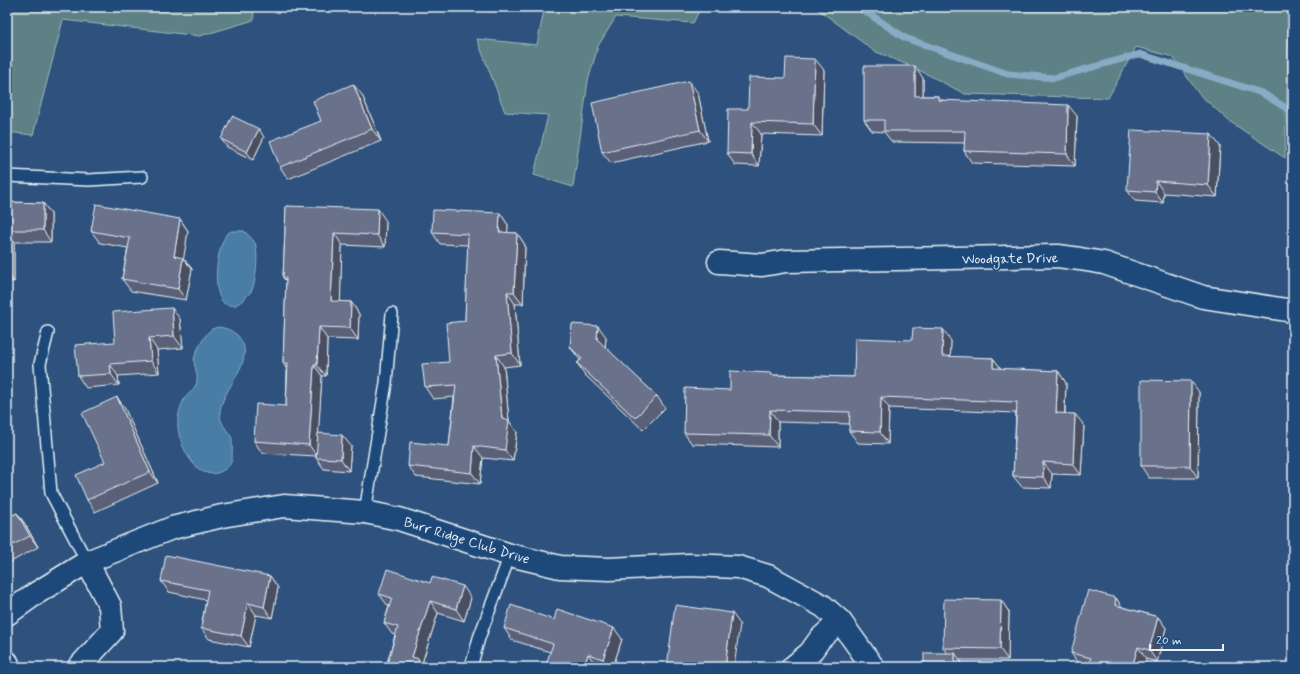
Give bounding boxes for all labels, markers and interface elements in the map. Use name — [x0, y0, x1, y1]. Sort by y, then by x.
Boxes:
street label: Woodgate Drive — [962, 249, 1059, 270]
street label: Burr Ridge Club Drive — [401, 513, 532, 570]
scale bar — [1150, 626, 1223, 652]
text: 20 m — [1156, 633, 1182, 649]

